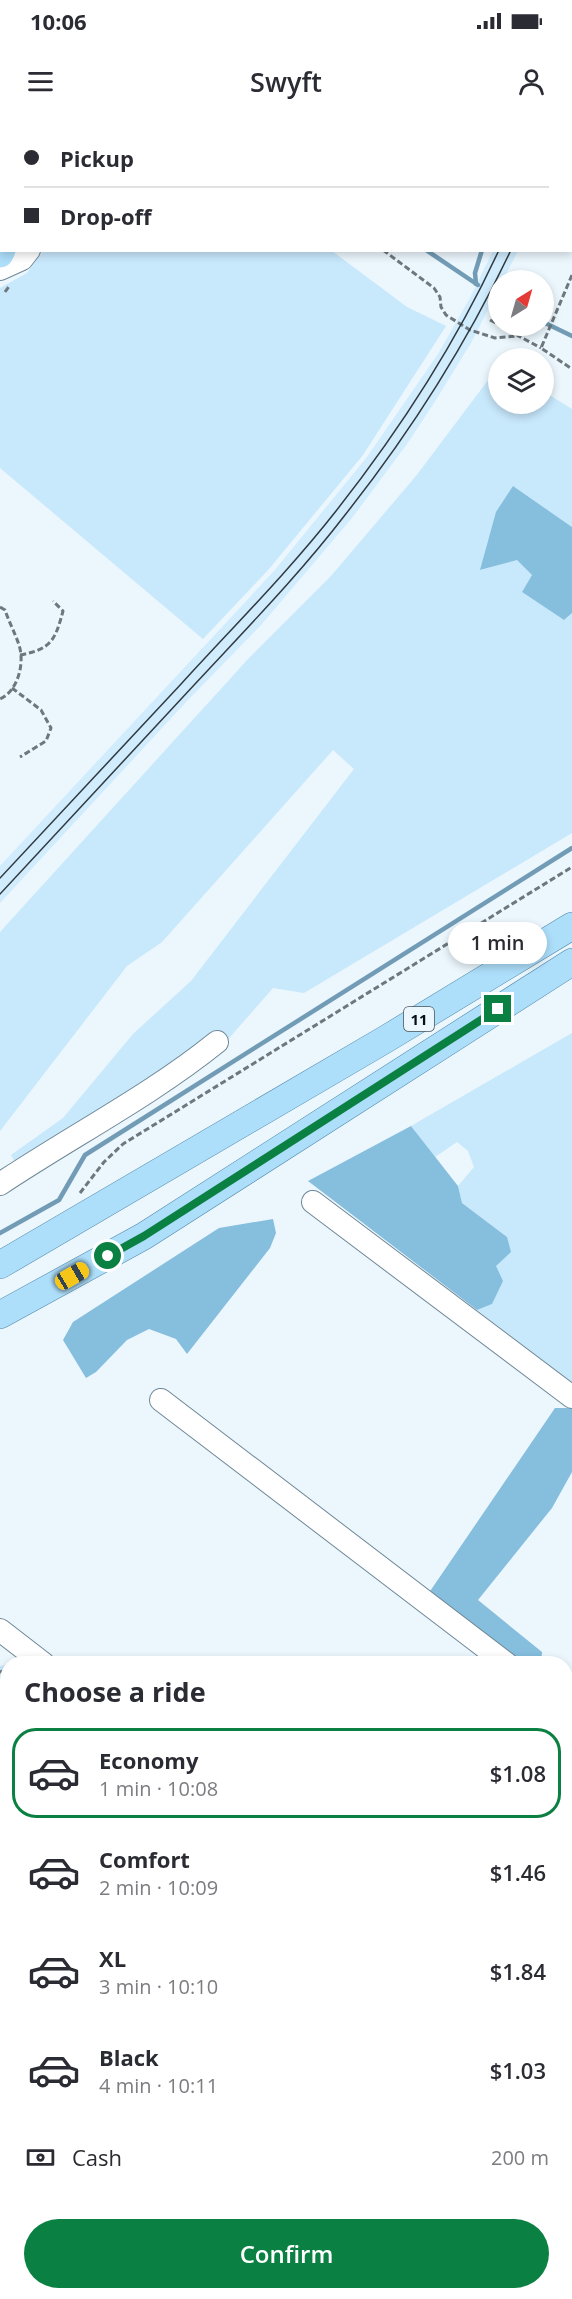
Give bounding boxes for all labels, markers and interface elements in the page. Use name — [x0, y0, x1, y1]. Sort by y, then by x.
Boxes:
text: 10:06 — [30, 6, 87, 36]
text: Swyft — [250, 63, 322, 100]
icon: menu — [24, 65, 57, 98]
icon: person — [515, 65, 548, 98]
text: Pickup — [60, 143, 134, 173]
text: Drop-off — [60, 201, 152, 231]
north arrow — [488, 270, 554, 336]
map controls — [488, 270, 554, 414]
button: layers — [488, 348, 554, 414]
callout: 1 min — [448, 922, 548, 964]
text: 1 min — [471, 929, 525, 956]
route end — [484, 995, 511, 1022]
road number: 11 — [404, 1007, 434, 1031]
route start — [94, 1242, 121, 1269]
car — [52, 1259, 92, 1293]
text: Choose a ride — [24, 1673, 206, 1710]
text: Economy — [99, 1745, 198, 1775]
icon: car — [27, 1746, 81, 1800]
text: $1.08 — [490, 1758, 546, 1788]
text: 1 min · 10:08 — [99, 1775, 218, 1802]
text: Comfort — [99, 1844, 190, 1874]
icon: car — [27, 1845, 81, 1899]
text: $1.46 — [490, 1857, 546, 1887]
text: 2 min · 10:09 — [99, 1874, 218, 1901]
text: XL — [99, 1943, 126, 1973]
icon: car — [27, 1944, 81, 1998]
text: $1.84 — [490, 1956, 546, 1986]
text: 3 min · 10:10 — [99, 1973, 218, 2000]
text: Black — [99, 2042, 159, 2072]
icon: car — [27, 2043, 81, 2097]
text: $1.03 — [490, 2055, 546, 2085]
text: 4 min · 10:11 — [99, 2072, 218, 2099]
icon: cash — [24, 2141, 57, 2174]
text: Cash — [72, 2142, 122, 2172]
text: 200 m — [491, 2144, 549, 2171]
button: Confirm — [24, 2219, 549, 2288]

